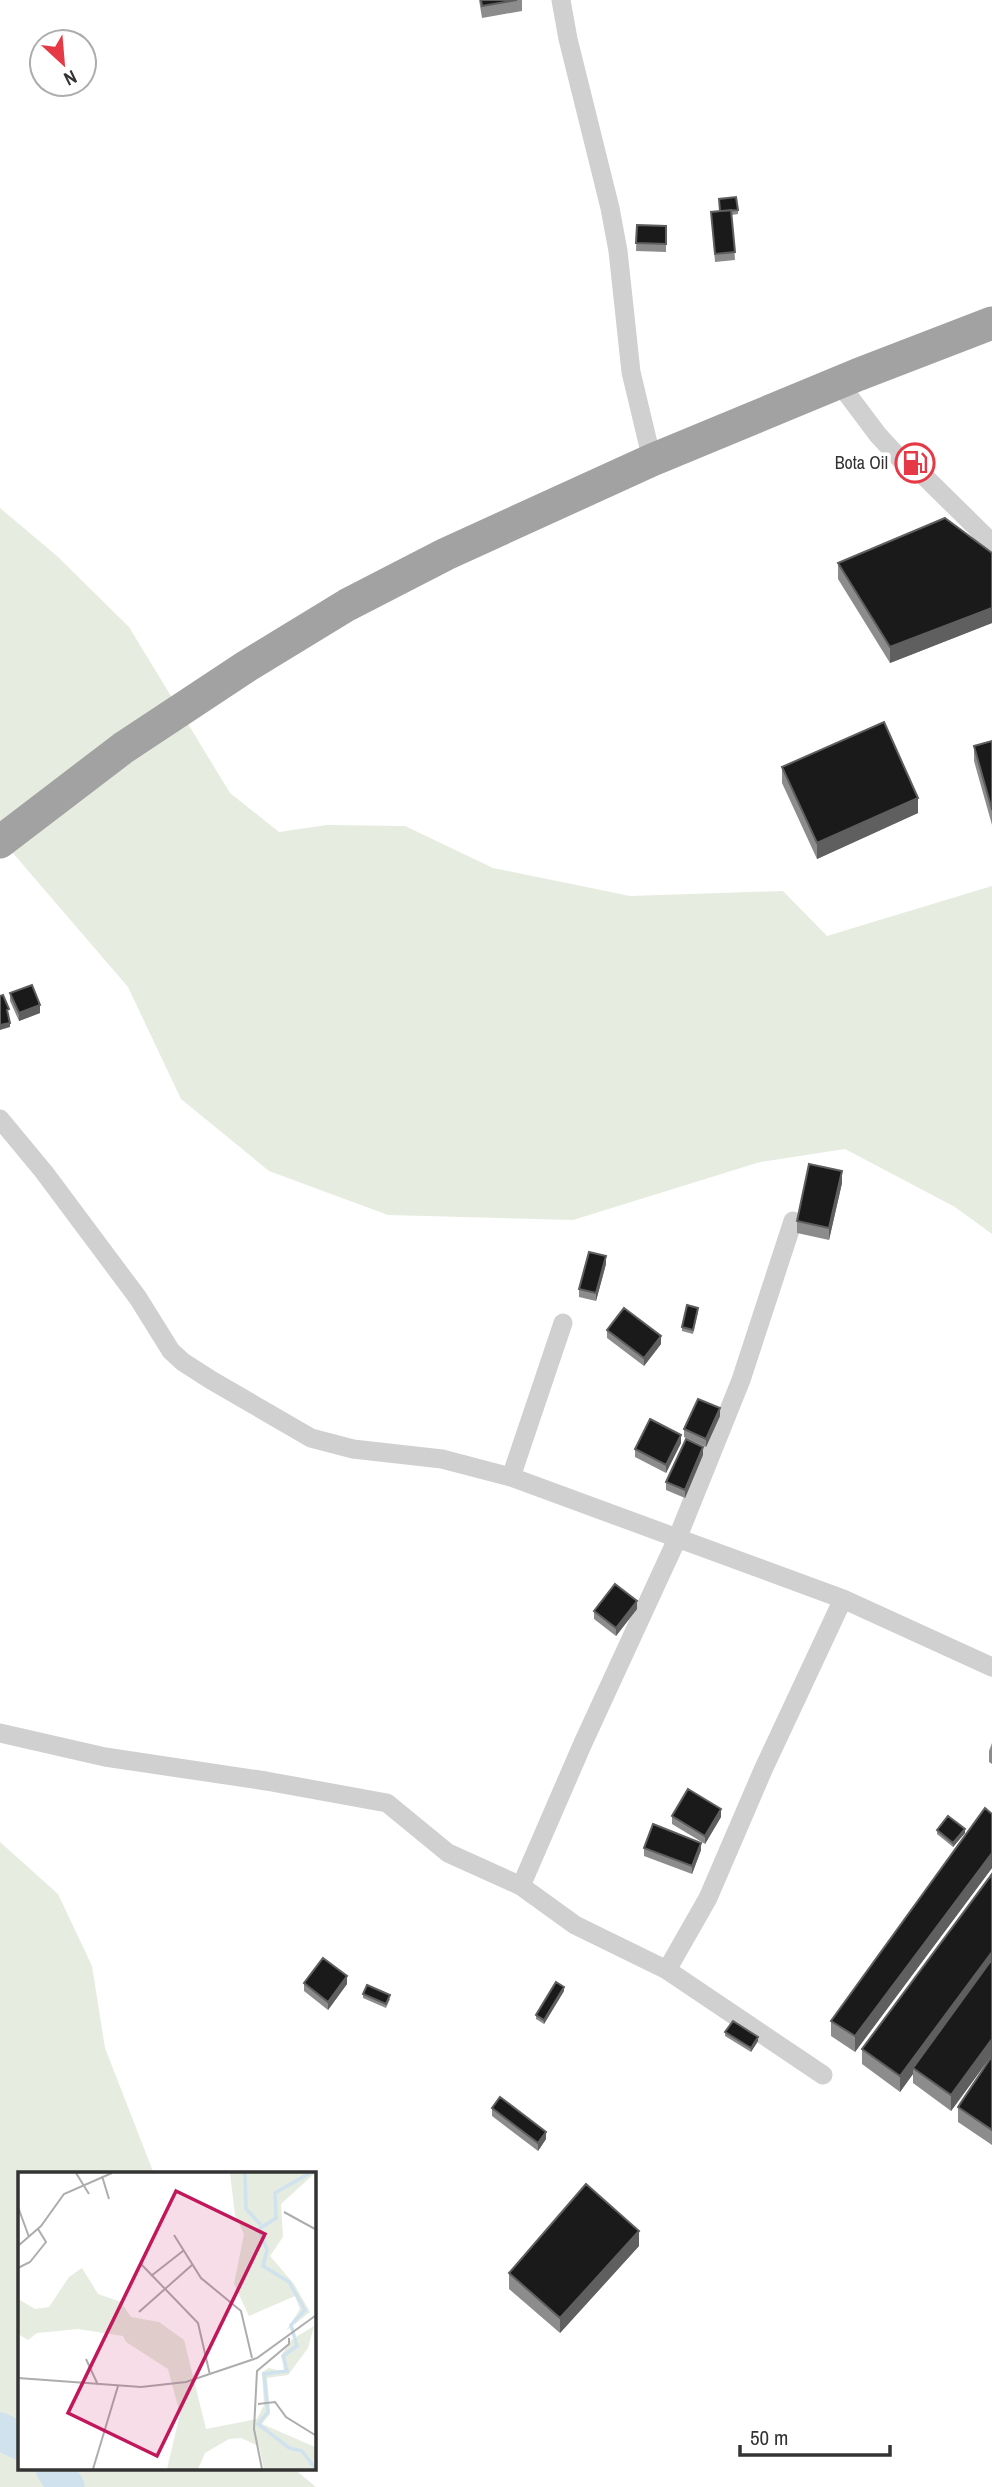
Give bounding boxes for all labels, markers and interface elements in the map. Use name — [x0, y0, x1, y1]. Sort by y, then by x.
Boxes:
north arrow — [28, 28, 98, 98]
text: N — [60, 64, 81, 92]
fuel station icon: Bota Oil — [894, 442, 936, 484]
place label: Bota Oil — [835, 450, 888, 475]
inset map — [18, 2172, 315, 2470]
scale bar — [740, 2414, 890, 2458]
text: 50 m — [750, 2423, 788, 2452]

